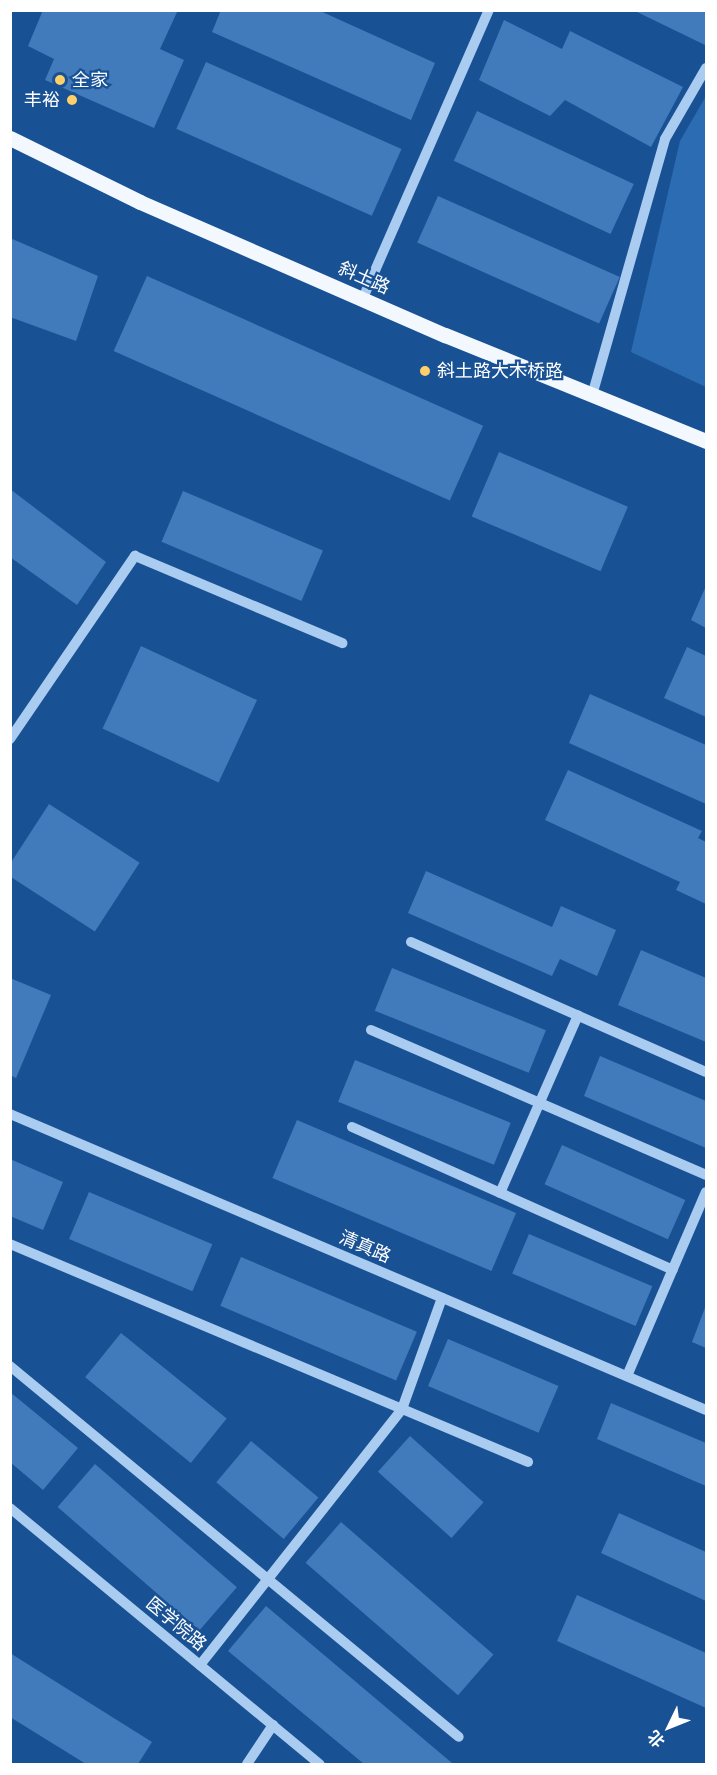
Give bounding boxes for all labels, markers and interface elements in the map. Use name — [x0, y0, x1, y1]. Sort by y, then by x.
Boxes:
place label: 全家 — [72, 69, 108, 91]
marker: 全家 — [53, 73, 67, 87]
place label: 丰裕 — [24, 89, 60, 111]
marker: 丰裕 — [65, 93, 79, 107]
street label: 斜土路 — [335, 257, 393, 299]
place label: 斜土路大木桥路 — [437, 360, 563, 382]
marker: 斜土路大木桥路 — [418, 364, 432, 378]
street label: 清真路 — [336, 1227, 394, 1267]
street label: 医学院路 — [141, 1593, 211, 1655]
north arrow — [639, 1697, 699, 1757]
text: 北 — [643, 1727, 669, 1752]

